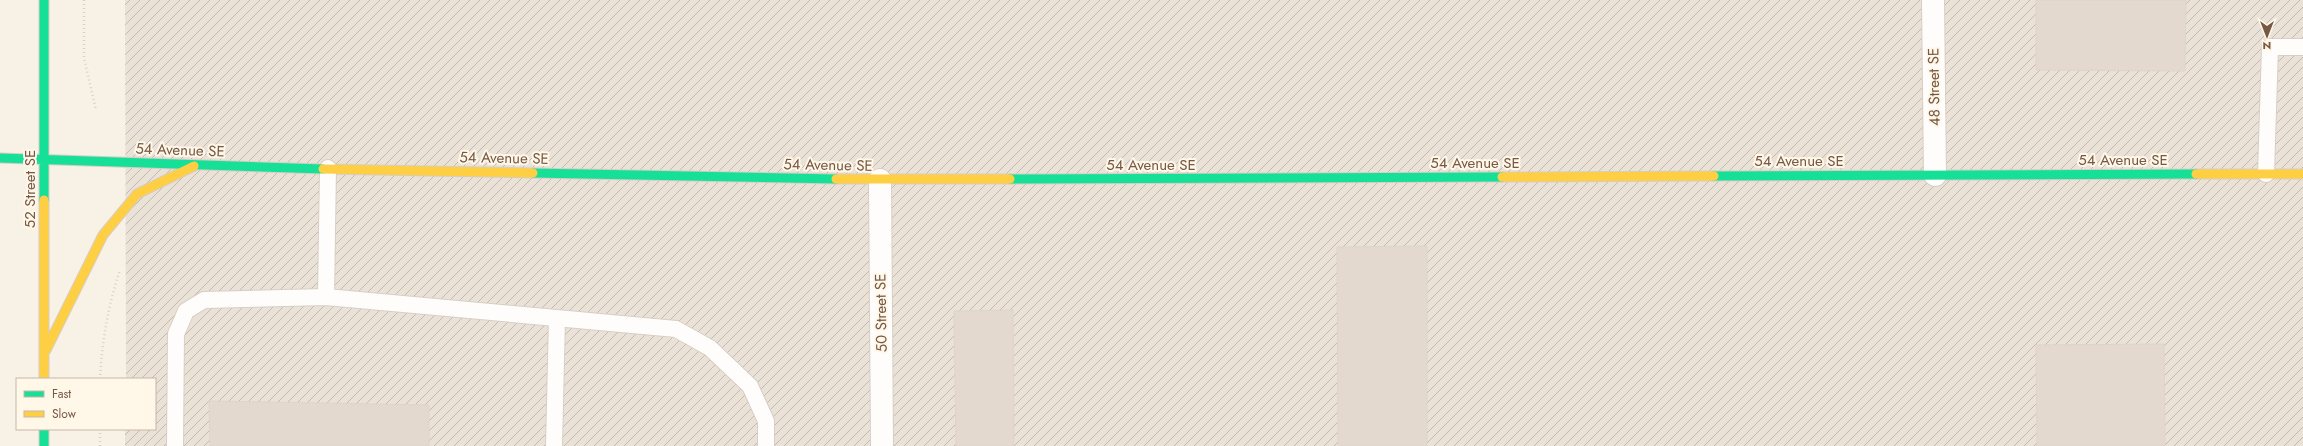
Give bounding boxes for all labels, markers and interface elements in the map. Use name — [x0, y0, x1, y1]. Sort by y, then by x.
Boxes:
north arrow — [2247, 16, 2287, 56]
text: N — [2263, 38, 2271, 54]
street label: 48 Street SE — [1922, 48, 1946, 126]
street label: 54 Avenue SE — [135, 137, 225, 163]
street label: 54 Avenue SE — [459, 146, 549, 170]
street label: 54 Avenue SE — [2078, 149, 2168, 171]
street label: 52 Street SE — [19, 150, 41, 228]
street label: 54 Avenue SE — [1754, 150, 1844, 172]
street label: 54 Avenue SE — [1430, 152, 1520, 174]
street label: 54 Avenue SE — [783, 153, 873, 177]
street label: 54 Avenue SE — [1106, 154, 1196, 176]
street label: 50 Street SE — [869, 273, 893, 353]
legend — [16, 378, 156, 430]
text: Fast — [52, 385, 71, 403]
text: Slow — [52, 405, 77, 423]

